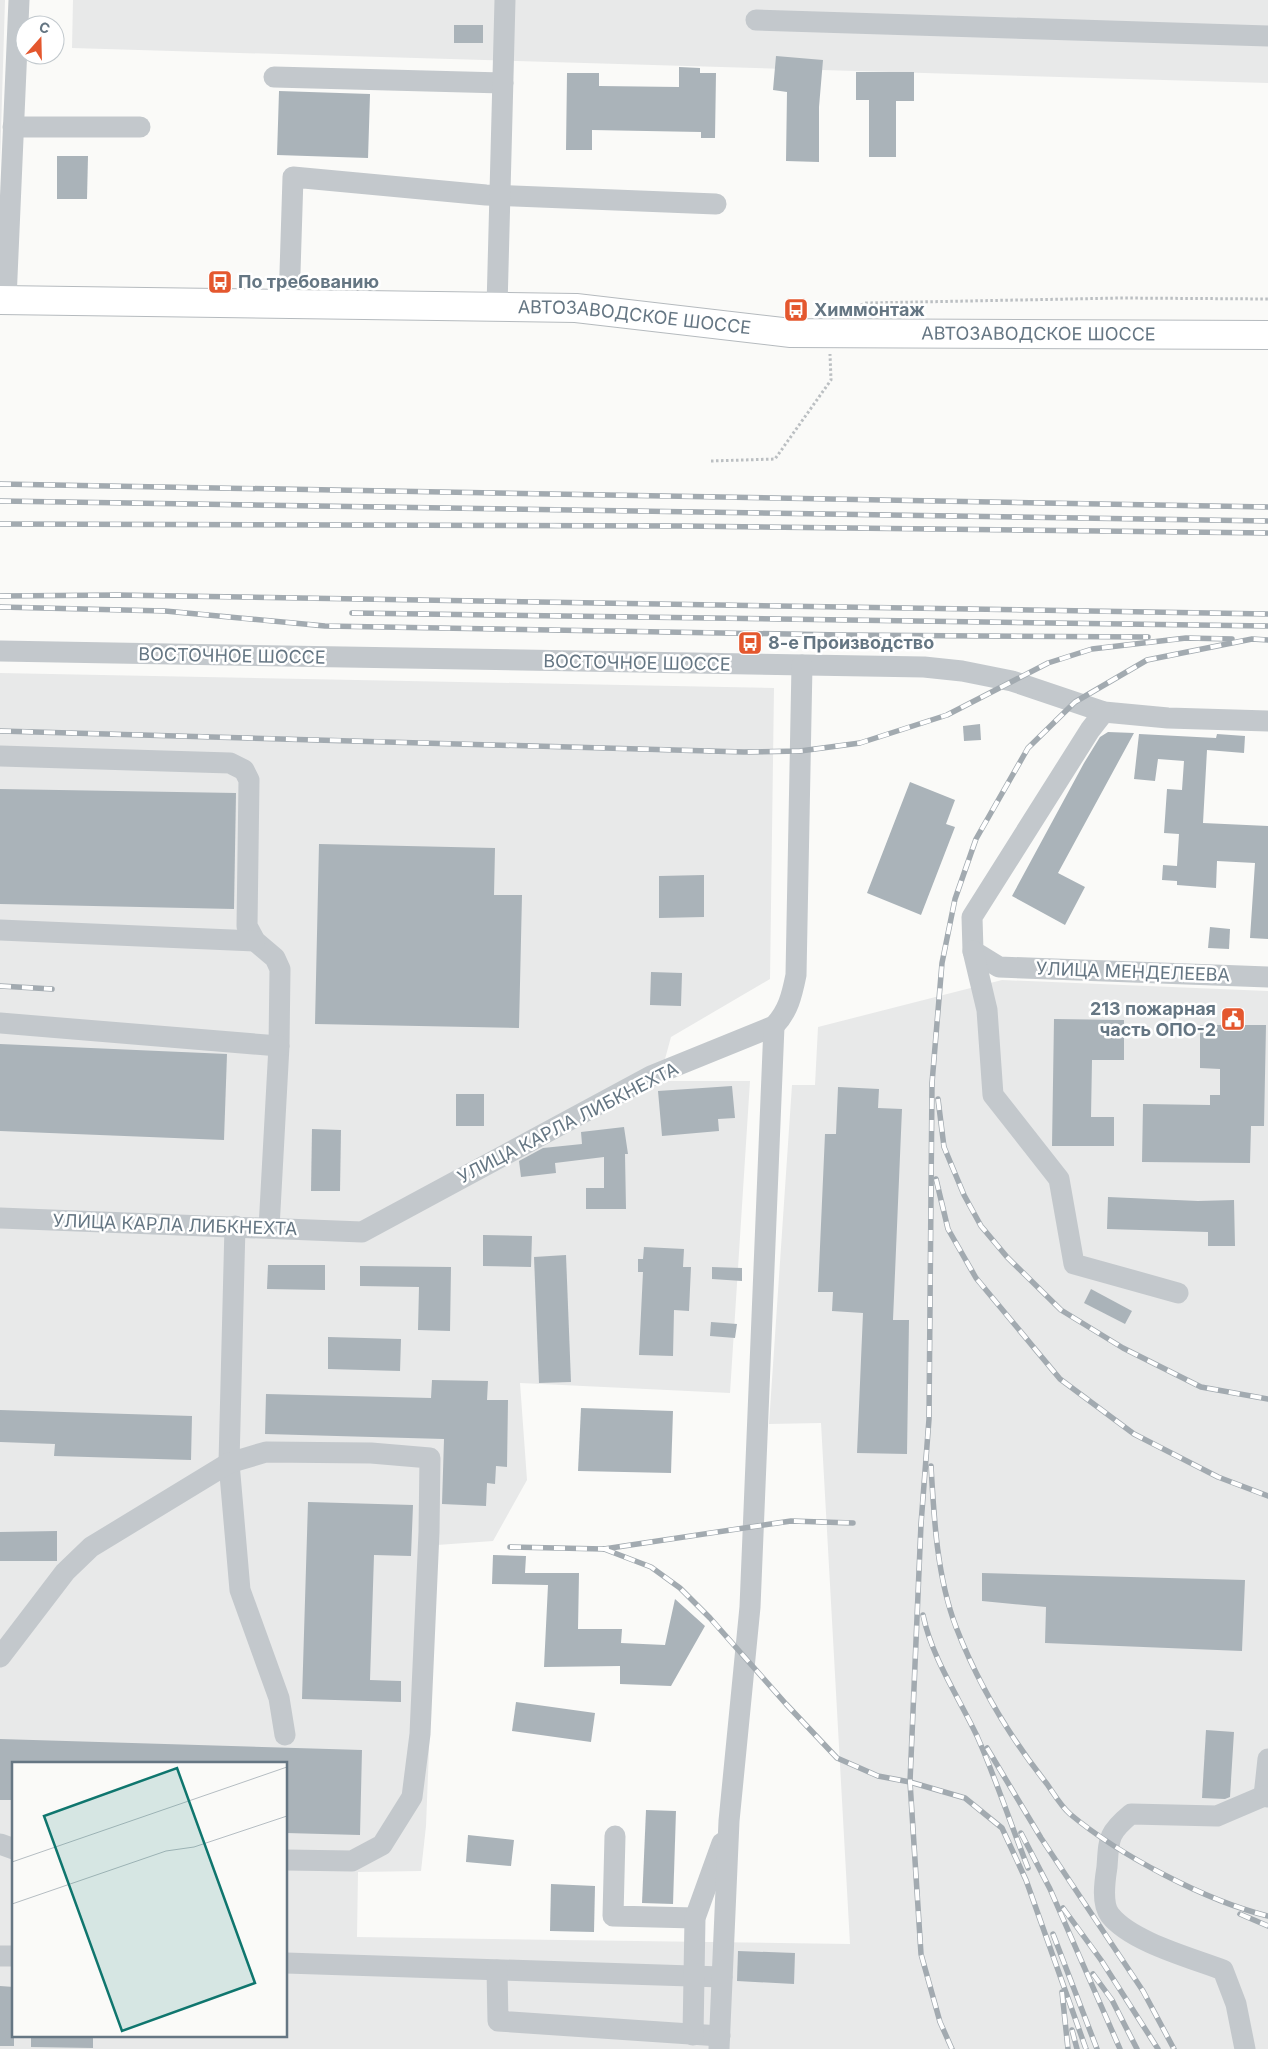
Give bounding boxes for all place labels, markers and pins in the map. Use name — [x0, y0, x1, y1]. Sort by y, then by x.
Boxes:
bus stop icon: По требованию — [207, 269, 233, 295]
place label: По требованию — [238, 271, 379, 292]
bus stop icon: Химмонтаж — [783, 297, 809, 323]
place label: Химмонтаж — [814, 299, 925, 320]
bus stop icon: 8-е Производство — [737, 630, 763, 656]
place label: 8-е Производство — [768, 632, 934, 653]
place label: 213 пожарная часть ОПО-2 — [1090, 998, 1216, 1040]
public building icon: 213 пожарная часть ОПО-2 — [1220, 1006, 1246, 1032]

